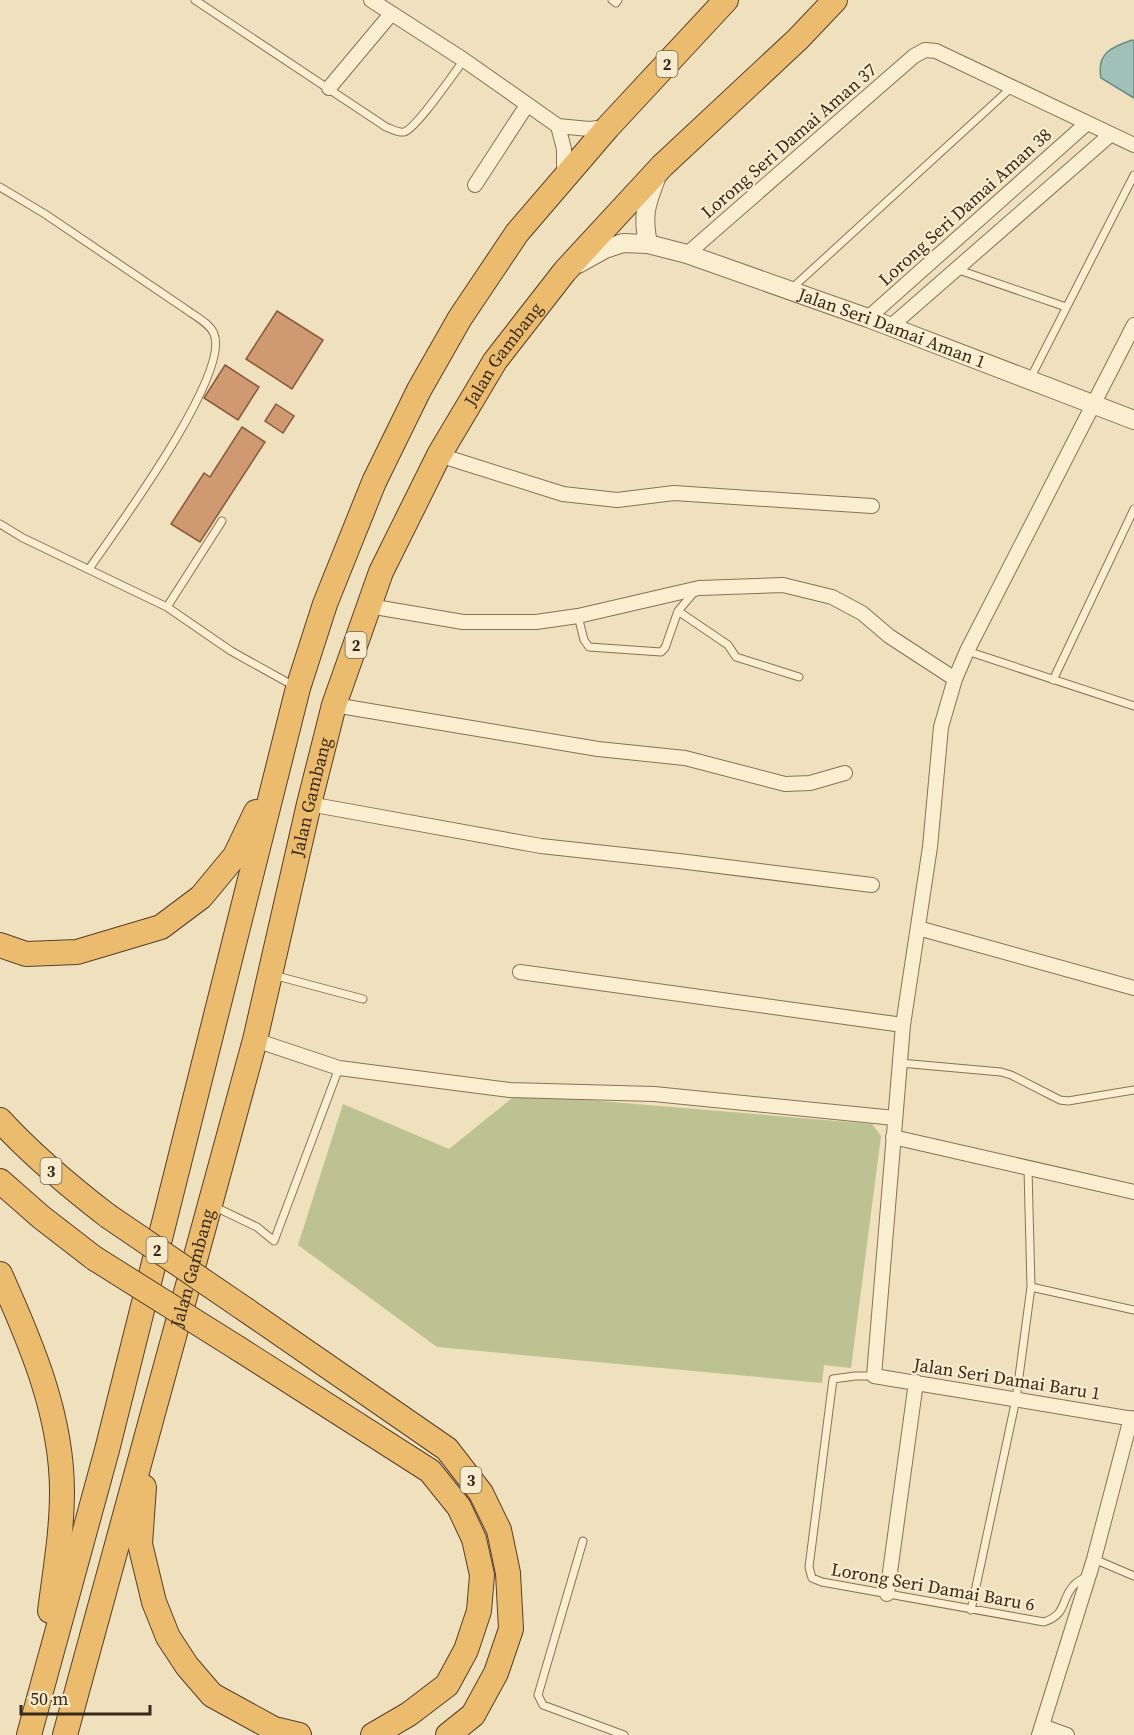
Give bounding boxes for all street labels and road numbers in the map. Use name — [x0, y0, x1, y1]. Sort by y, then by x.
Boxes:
road number: 2 — [656, 51, 678, 77]
street label: Lorong Seri Damai Aman 37 — [696, 57, 882, 224]
street label: Lorong Seri Damai Aman 38 — [873, 122, 1057, 291]
street label: Jalan Seri Damai Aman 1 — [794, 281, 990, 374]
street label: Jalan Gambang — [457, 297, 548, 412]
road number: 2 — [346, 632, 366, 658]
street label: Jalan Gambang — [284, 734, 337, 860]
road number: 3 — [40, 1158, 62, 1184]
street label: Jalan Gambang — [164, 1206, 220, 1331]
road number: 2 — [146, 1237, 168, 1263]
street label: Jalan Seri Damai Baru 1 — [911, 1351, 1102, 1406]
road number: 3 — [460, 1467, 482, 1493]
street label: Lorong Seri Damai Baru 6 — [829, 1556, 1037, 1617]

